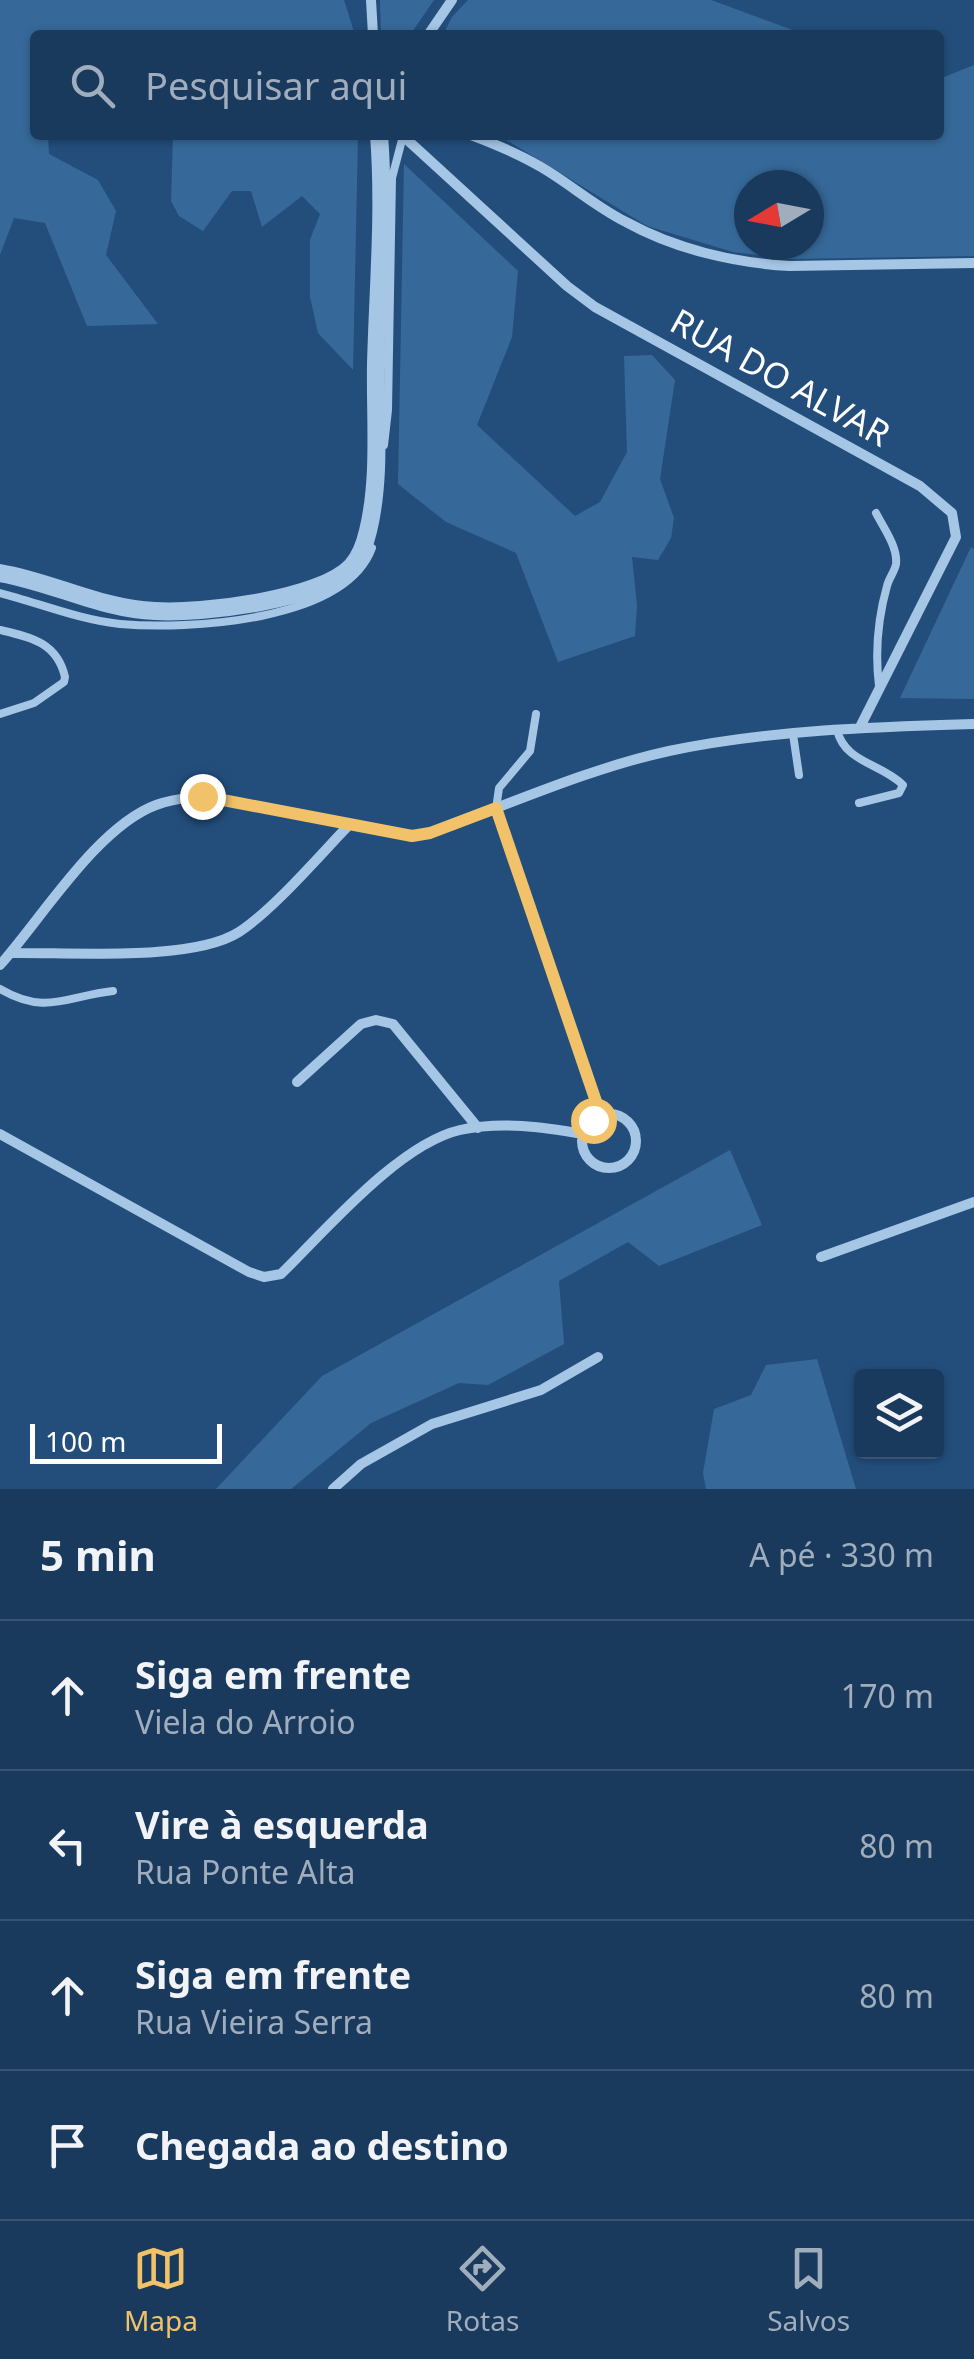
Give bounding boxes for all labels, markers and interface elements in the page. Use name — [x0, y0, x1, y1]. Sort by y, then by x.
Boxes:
search box — [30, 30, 944, 140]
icon: search — [65, 58, 120, 113]
text: Pesquisar aqui — [145, 59, 407, 111]
north arrow — [734, 170, 824, 260]
street label: RUA DO ALVAR — [663, 297, 899, 457]
route end — [180, 774, 226, 820]
route start — [571, 1098, 617, 1144]
map controls — [854, 1369, 944, 1459]
button: layers — [854, 1369, 944, 1459]
scale bar — [30, 1419, 222, 1464]
text: 100 m — [45, 1422, 127, 1460]
text: 5 min — [40, 1526, 156, 1583]
text: A pé · 330 m — [749, 1533, 934, 1576]
text: Siga em frente — [135, 1648, 411, 1700]
icon: ahead — [40, 1668, 95, 1723]
text: 170 m — [841, 1674, 934, 1717]
text: Viela do Arroio — [135, 1700, 356, 1743]
text: Vire à esquerda — [135, 1798, 429, 1850]
icon: left — [40, 1818, 95, 1873]
text: 80 m — [859, 1824, 934, 1867]
text: Rua Ponte Alta — [135, 1850, 356, 1893]
text: Siga em frente — [135, 1948, 411, 2000]
icon: ahead — [40, 1968, 95, 2023]
text: 80 m — [859, 1974, 934, 2017]
text: Rua Vieira Serra — [135, 2000, 373, 2043]
icon: arrive — [40, 2118, 95, 2173]
text: Chegada ao destino — [135, 2119, 509, 2171]
tab: Mapa — [124, 2241, 198, 2339]
tab: Rotas — [446, 2241, 519, 2339]
tab: Salvos — [767, 2241, 850, 2339]

